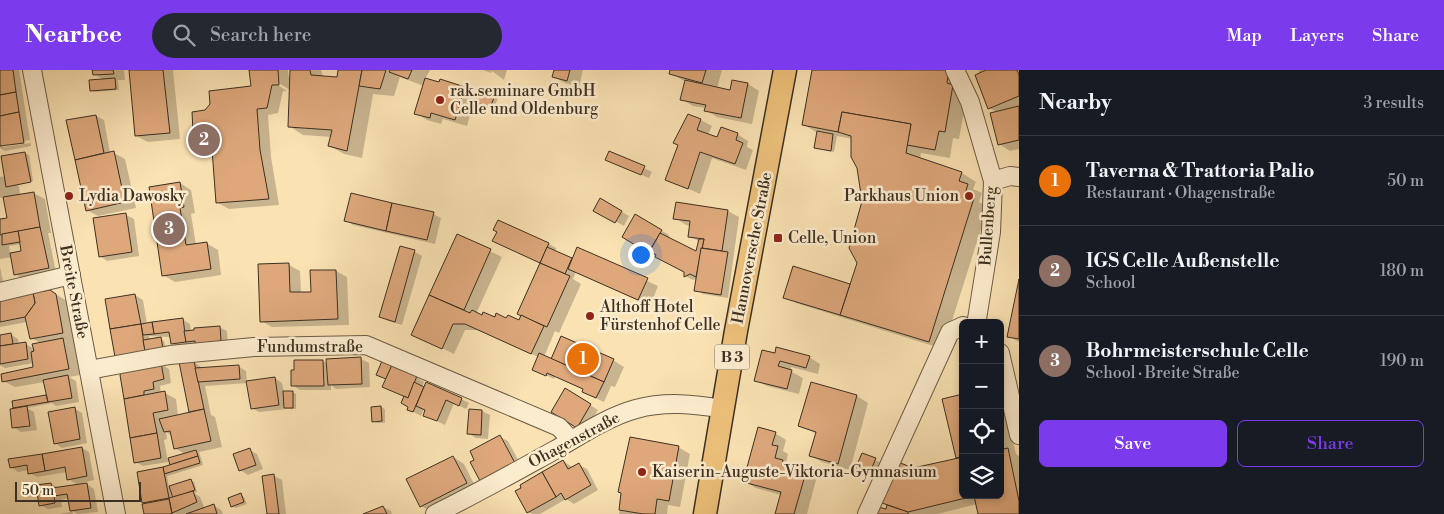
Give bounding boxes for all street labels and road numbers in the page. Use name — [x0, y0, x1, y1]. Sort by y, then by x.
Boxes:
street label: Hannoversche Straße — [727, 170, 777, 326]
street label: Bullenberg — [975, 185, 1001, 267]
street label: Breite Straße — [55, 242, 93, 341]
street label: Fundumstraße — [257, 337, 363, 357]
road number: B 3 — [714, 344, 750, 370]
street label: Ohagenstraße — [525, 408, 623, 472]

